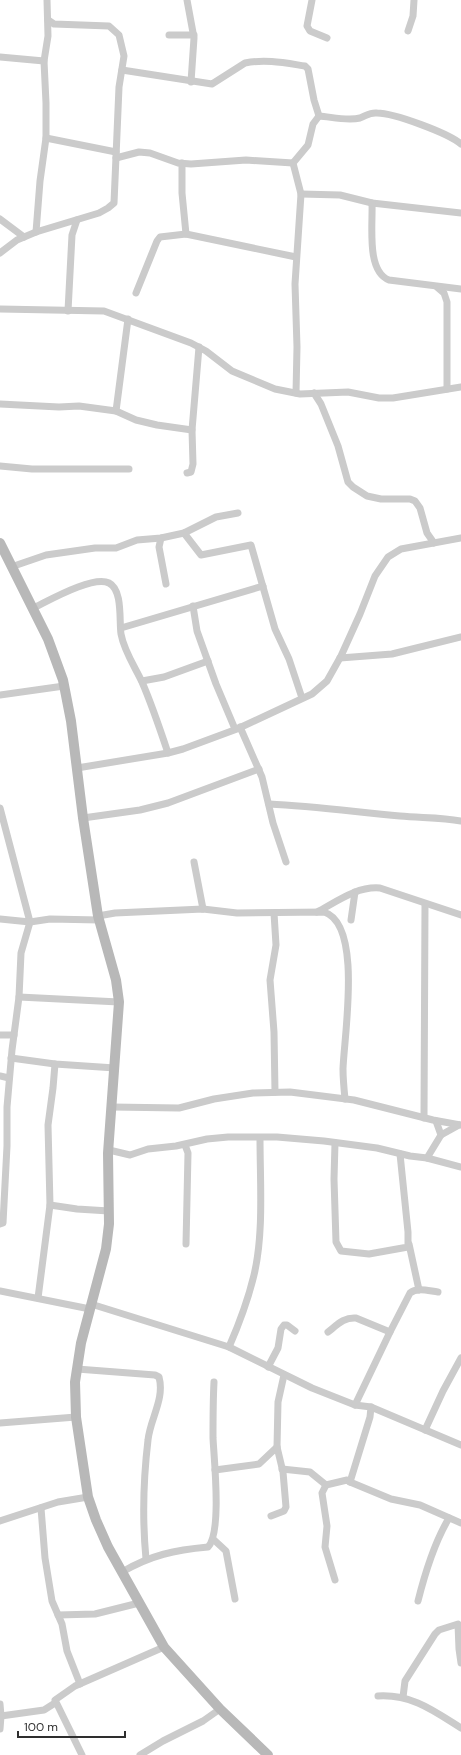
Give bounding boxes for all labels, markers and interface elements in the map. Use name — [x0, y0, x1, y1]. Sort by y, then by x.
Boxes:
scale bar — [18, 1713, 125, 1739]
text: 100 m — [24, 1719, 58, 1735]

